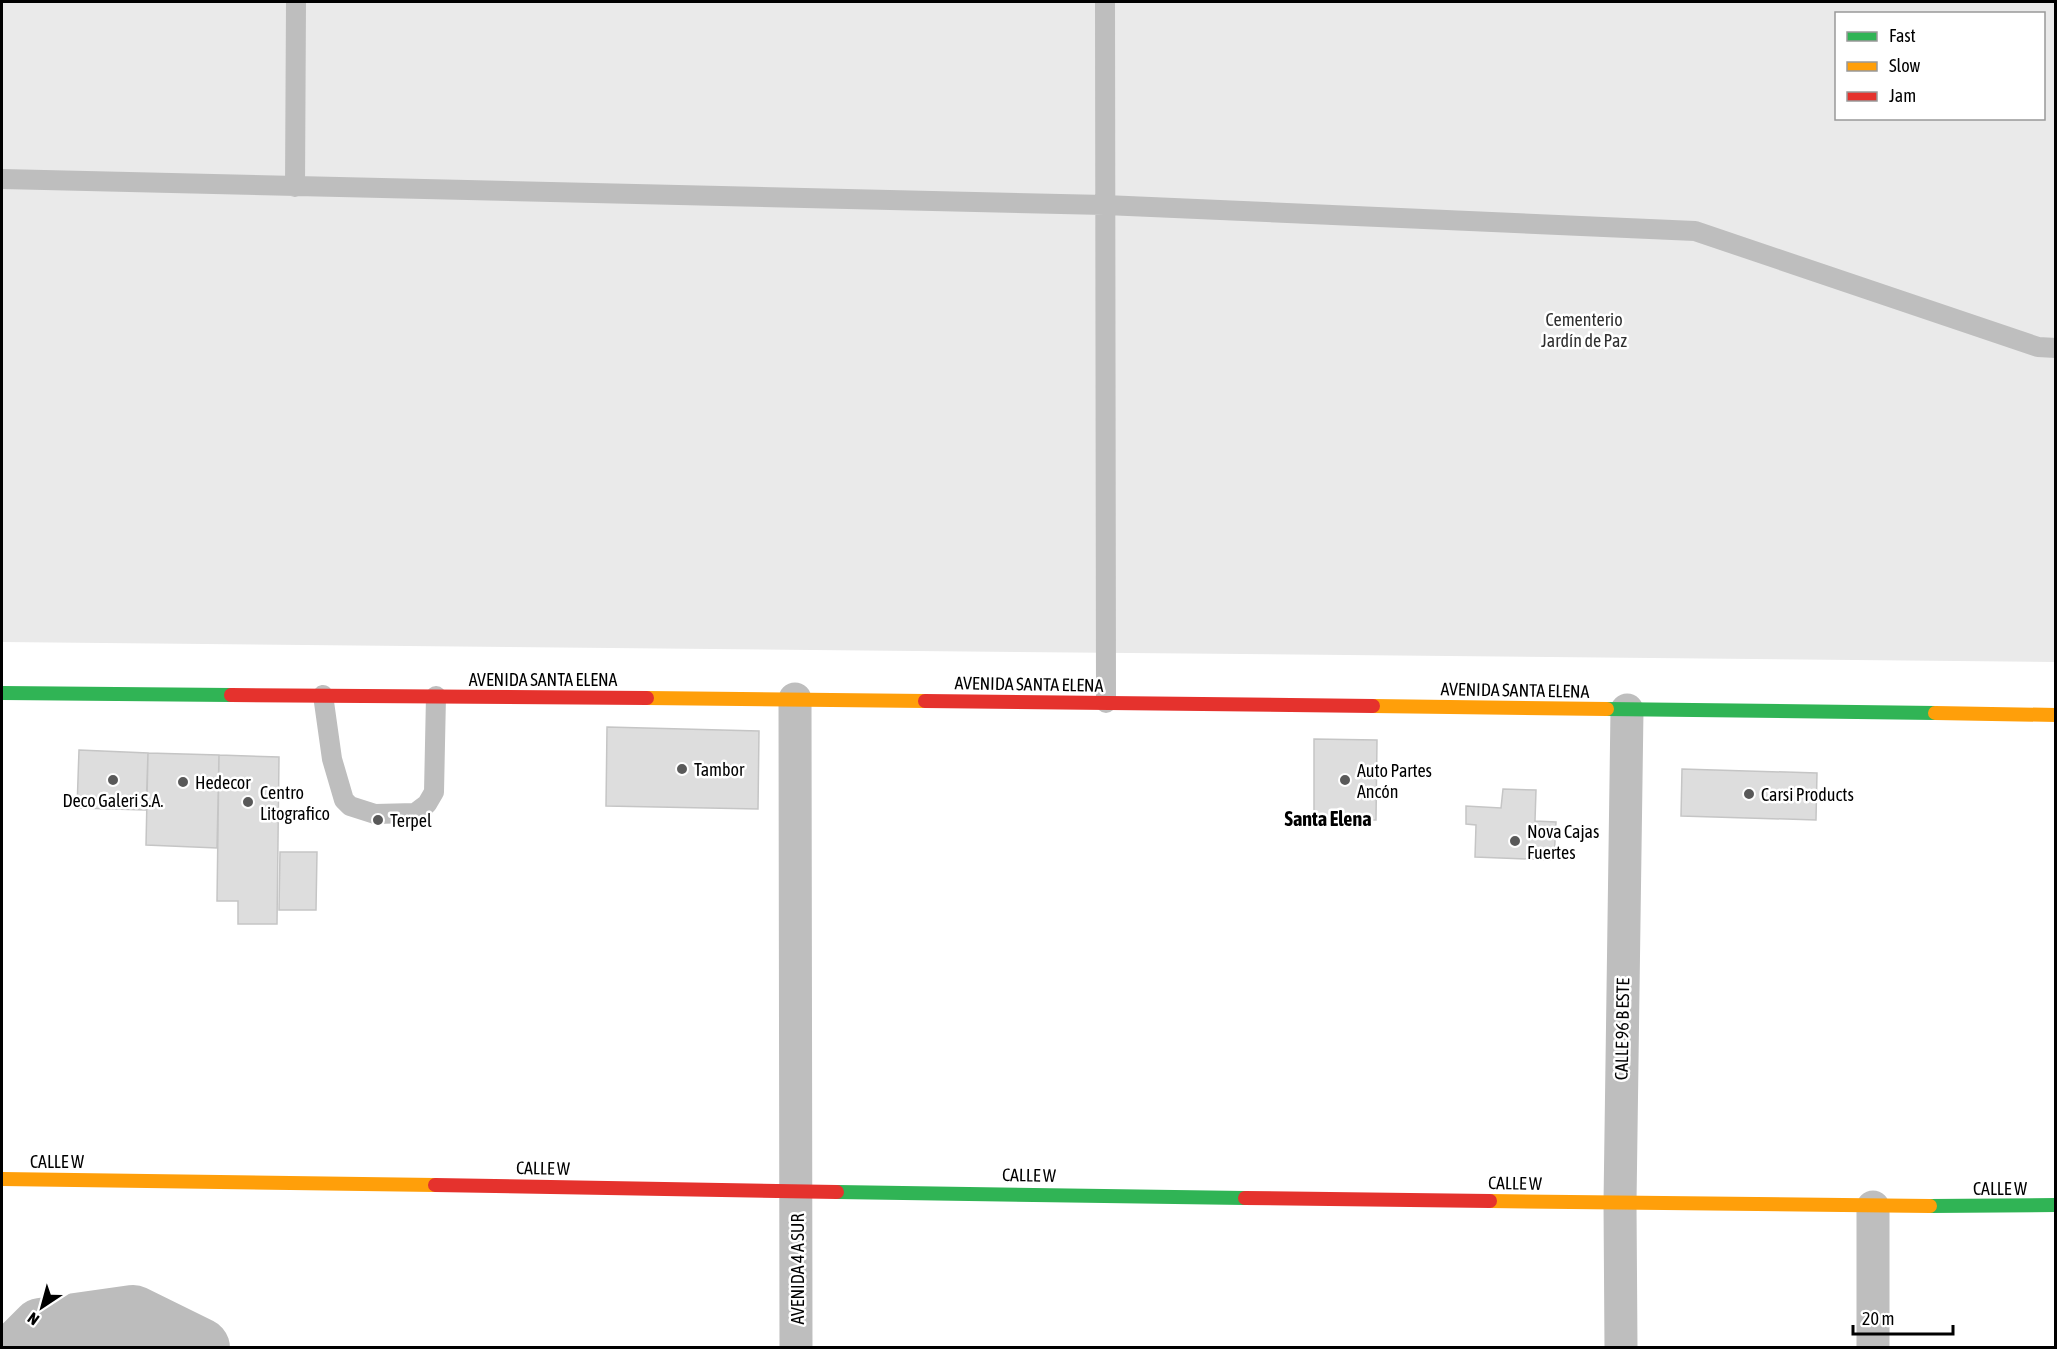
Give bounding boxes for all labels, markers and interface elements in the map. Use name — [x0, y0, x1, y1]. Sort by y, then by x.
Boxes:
legend — [1835, 12, 2045, 120]
text: Fast — [1889, 25, 1916, 46]
text: Slow — [1889, 55, 1920, 76]
text: Jam — [1889, 85, 1916, 106]
park label: Cementerio Jardín de Paz — [1541, 309, 1627, 351]
street label: AVENIDA SANTA ELENA — [469, 669, 618, 690]
street label: AVENIDA SANTA ELENA — [954, 672, 1104, 696]
street label: AVENIDA SANTA ELENA — [1440, 678, 1590, 702]
place label: Tambor — [694, 759, 745, 780]
place label: Auto Partes Ancón — [1357, 760, 1432, 802]
marker: Tambor — [675, 762, 689, 776]
place label: Hedecor — [195, 772, 251, 793]
marker: Deco Galeri S.A. — [106, 773, 120, 787]
marker: Auto Partes Ancón — [1338, 773, 1352, 787]
marker: Hedecor — [176, 775, 190, 789]
place label: Centro Litografico — [260, 782, 330, 824]
place label: Carsi Products — [1761, 784, 1854, 805]
marker: Carsi Products — [1742, 787, 1756, 801]
place label: Deco Galeri S.A. — [62, 790, 164, 811]
marker: Centro Litografico — [241, 795, 255, 809]
district label: Santa Elena — [1285, 807, 1371, 830]
place label: Terpel — [390, 810, 432, 831]
marker: Terpel — [371, 813, 385, 827]
place label: Nova Cajas Fuertes — [1527, 821, 1599, 863]
marker: Nova Cajas Fuertes — [1508, 834, 1522, 848]
street label: CALLE 96 B ESTE — [1611, 977, 1633, 1080]
street label: CALLE W — [30, 1151, 84, 1172]
street label: CALLE W — [516, 1157, 570, 1179]
street label: CALLE W — [1002, 1164, 1056, 1186]
street label: CALLE W — [1488, 1172, 1542, 1194]
street label: CALLE W — [1973, 1178, 2027, 1199]
street label: AVENIDA 4 A SUR — [787, 1214, 808, 1324]
north arrow — [12, 1277, 72, 1337]
scale bar — [1853, 1298, 1954, 1336]
text: 20 m — [1862, 1308, 1894, 1329]
text: N — [24, 1309, 42, 1329]

